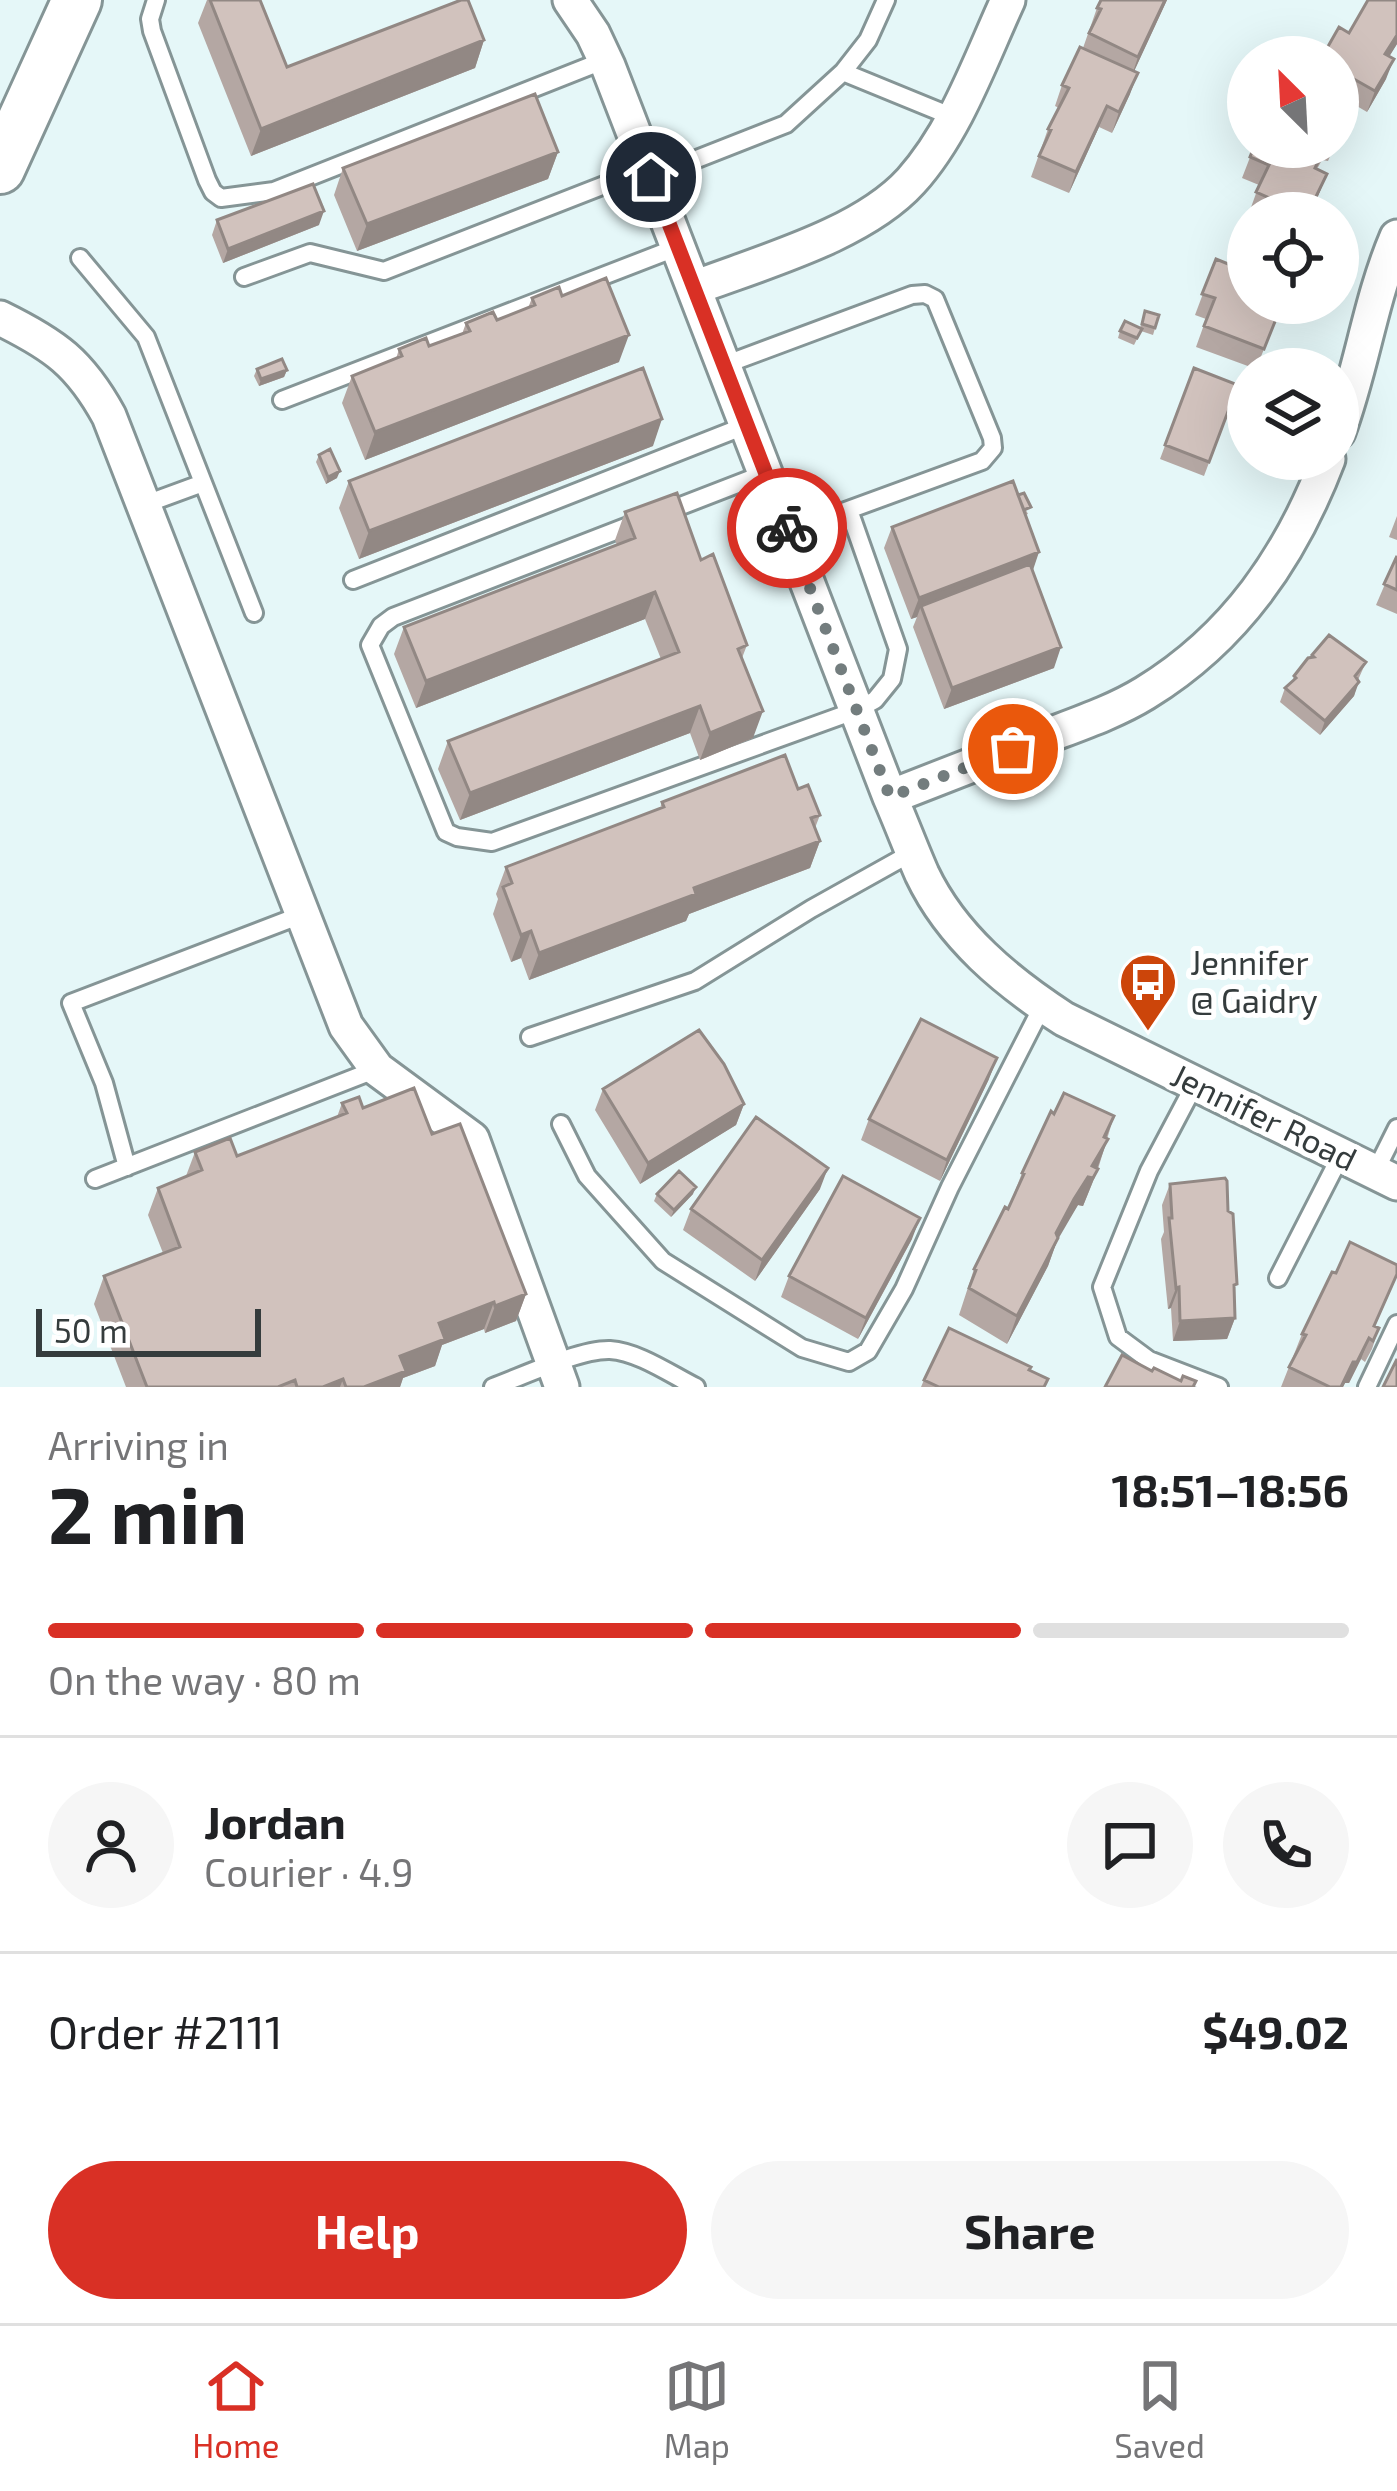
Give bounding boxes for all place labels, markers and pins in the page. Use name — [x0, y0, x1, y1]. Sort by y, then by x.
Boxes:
pin — [600, 126, 702, 228]
pin — [962, 698, 1064, 800]
place label: Jennifer @ Gaidry — [1190, 942, 1318, 1020]
bus stop icon: Jennifer @ Gaidry — [1117, 951, 1179, 1033]

